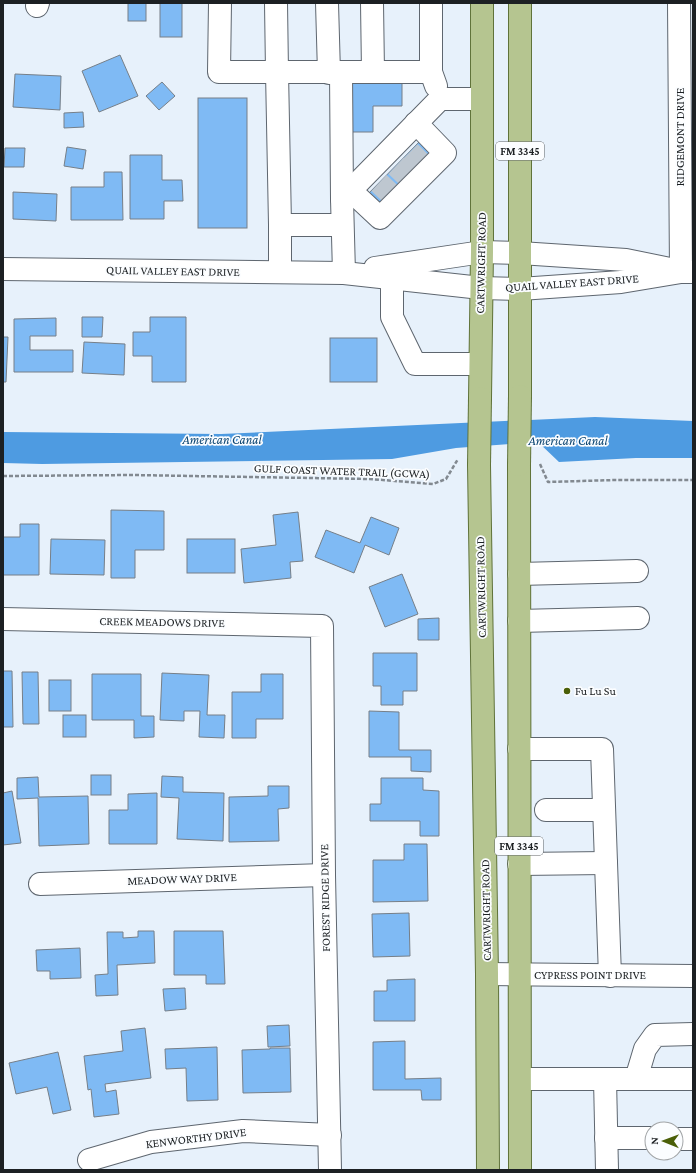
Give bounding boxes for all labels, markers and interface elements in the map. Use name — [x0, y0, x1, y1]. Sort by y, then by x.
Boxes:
street label: RIDGEMONT DRIVE — [673, 87, 687, 186]
road number: FM 3345 — [496, 142, 544, 160]
street label: CARTWRIGHT ROAD — [473, 212, 489, 314]
street label: QUAIL VALLEY EAST DRIVE — [106, 263, 240, 279]
street label: QUAIL VALLEY EAST DRIVE — [505, 271, 640, 295]
water label: American Canal — [181, 432, 262, 447]
water label: American Canal — [527, 433, 608, 448]
street label: GULF COAST WATER TRAIL (GCWA) — [254, 461, 430, 481]
street label: CARTWRIGHT ROAD — [473, 536, 489, 638]
street label: CREEK MEADOWS DRIVE — [99, 614, 225, 630]
place label: Fu Lu Su — [575, 684, 616, 698]
marker: Fu Lu Su — [562, 686, 572, 696]
road number: FM 3345 — [495, 837, 543, 855]
street label: FOREST RIDGE DRIVE — [317, 844, 333, 952]
street label: CARTWRIGHT ROAD — [478, 859, 494, 961]
street label: MEADOW WAY DRIVE — [127, 870, 237, 888]
street label: CYPRESS POINT DRIVE — [534, 968, 647, 982]
north arrow — [644, 1121, 684, 1161]
street label: KENWORTHY DRIVE — [145, 1125, 248, 1151]
text: N — [648, 1136, 660, 1145]

